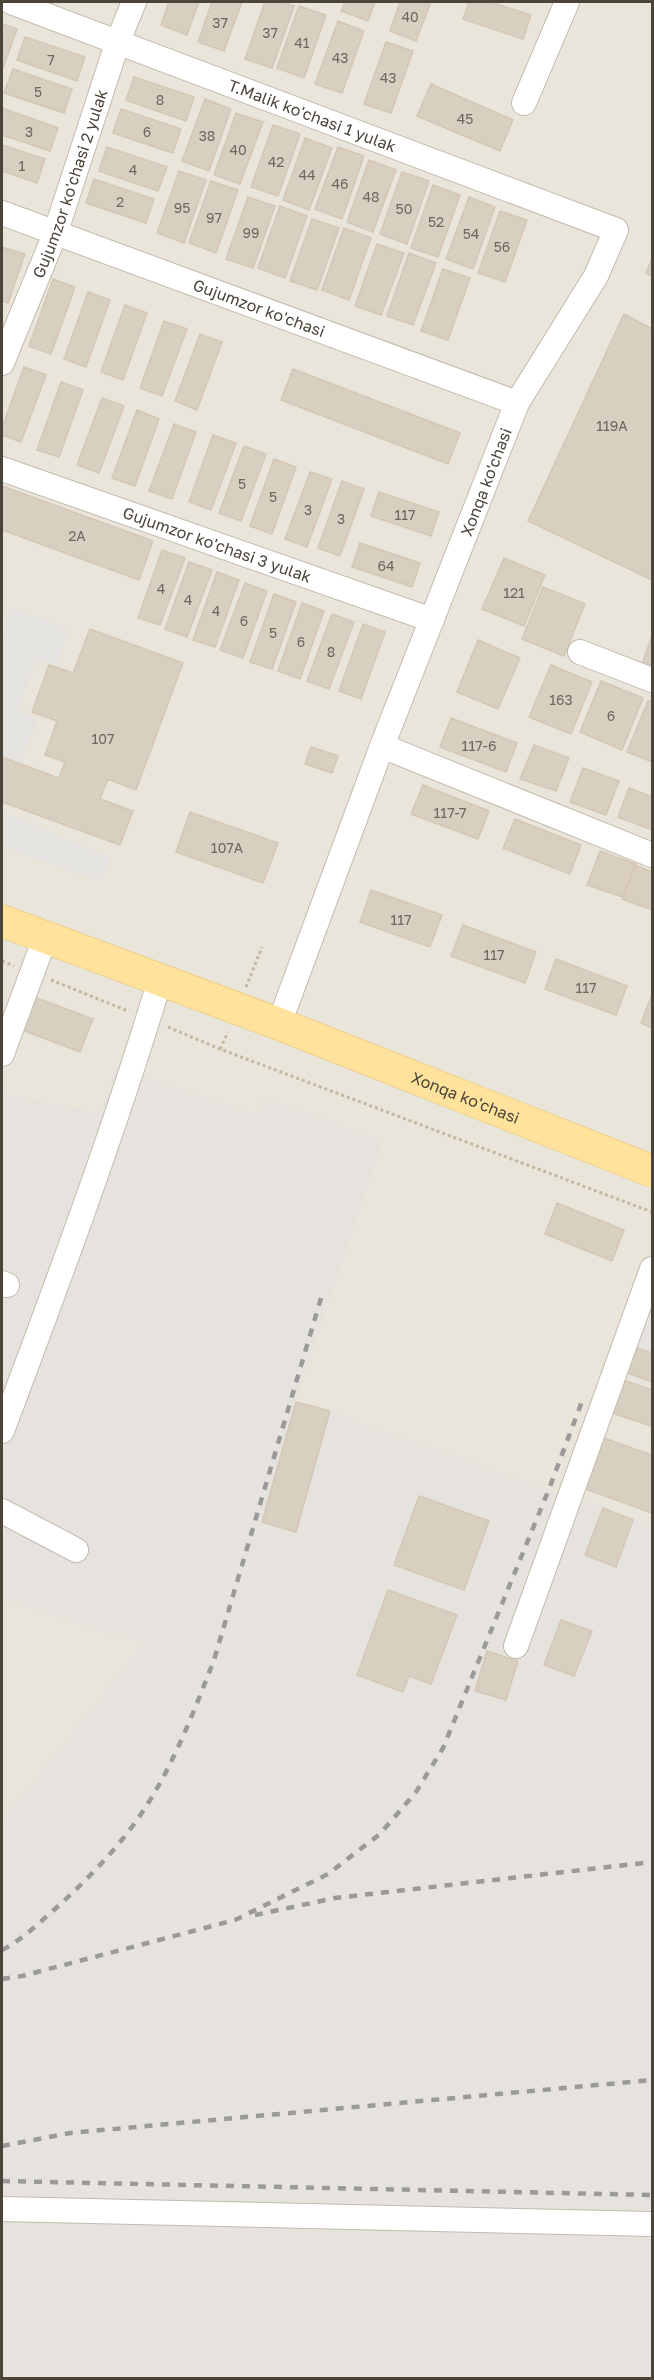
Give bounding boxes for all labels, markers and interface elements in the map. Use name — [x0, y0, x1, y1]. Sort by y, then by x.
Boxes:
house number: 40 — [401, 8, 419, 25]
house number: 37 — [212, 14, 228, 31]
house number: 37 — [262, 24, 278, 41]
house number: 41 — [294, 34, 310, 51]
house number: 43 — [332, 49, 348, 66]
house number: 7 — [47, 51, 55, 68]
house number: 43 — [380, 69, 396, 86]
street label: T.Malik ko'chasi 1 yulak — [226, 75, 399, 156]
house number: 5 — [34, 83, 42, 100]
street label: Gujumzor ko'chasi 2 yulak — [28, 87, 112, 281]
house number: 8 — [156, 91, 164, 108]
house number: 45 — [457, 110, 473, 127]
house number: 3 — [25, 123, 33, 140]
house number: 6 — [143, 123, 151, 140]
house number: 38 — [199, 127, 215, 144]
house number: 40 — [229, 141, 247, 158]
house number: 42 — [268, 153, 284, 170]
house number: 1 — [19, 157, 26, 174]
house number: 4 — [129, 161, 137, 178]
house number: 44 — [298, 166, 316, 183]
house number: 46 — [331, 175, 349, 192]
house number: 48 — [362, 188, 380, 205]
house number: 2 — [116, 193, 124, 210]
house number: 95 — [174, 199, 190, 216]
house number: 50 — [396, 200, 412, 217]
house number: 97 — [206, 209, 222, 226]
house number: 52 — [428, 213, 444, 230]
house number: 99 — [243, 224, 259, 241]
house number: 54 — [463, 225, 479, 242]
house number: 56 — [494, 238, 510, 255]
street label: Gujumzor ko'chasi — [190, 274, 328, 341]
house number: 119A — [596, 417, 628, 434]
street label: Xonqa ko'chasi — [456, 425, 516, 539]
house number: 5 — [238, 475, 246, 492]
house number: 5 — [269, 488, 277, 505]
house number: 3 — [304, 501, 312, 518]
street label: Gujumzor ko'chasi 3 yulak — [120, 502, 314, 587]
house number: 117 — [395, 506, 416, 523]
house number: 3 — [337, 510, 345, 527]
house number: 2A — [68, 527, 86, 544]
house number: 64 — [377, 557, 395, 574]
house number: 4 — [157, 580, 165, 597]
house number: 121 — [503, 584, 525, 601]
house number: 4 — [184, 591, 192, 608]
house number: 4 — [212, 602, 220, 619]
house number: 6 — [240, 612, 248, 629]
house number: 5 — [269, 624, 277, 641]
house number: 6 — [297, 633, 305, 650]
house number: 8 — [327, 643, 335, 660]
house number: 163 — [549, 691, 573, 708]
house number: 6 — [607, 707, 615, 724]
house number: 107 — [92, 730, 114, 747]
house number: 117-6 — [462, 737, 496, 754]
house number: 117-7 — [434, 804, 466, 821]
house number: 107A — [211, 839, 244, 856]
house number: 117 — [391, 911, 412, 928]
house number: 117 — [484, 946, 505, 963]
house number: 117 — [576, 979, 597, 996]
street label: Xonqa ko'chasi — [409, 1067, 522, 1128]

